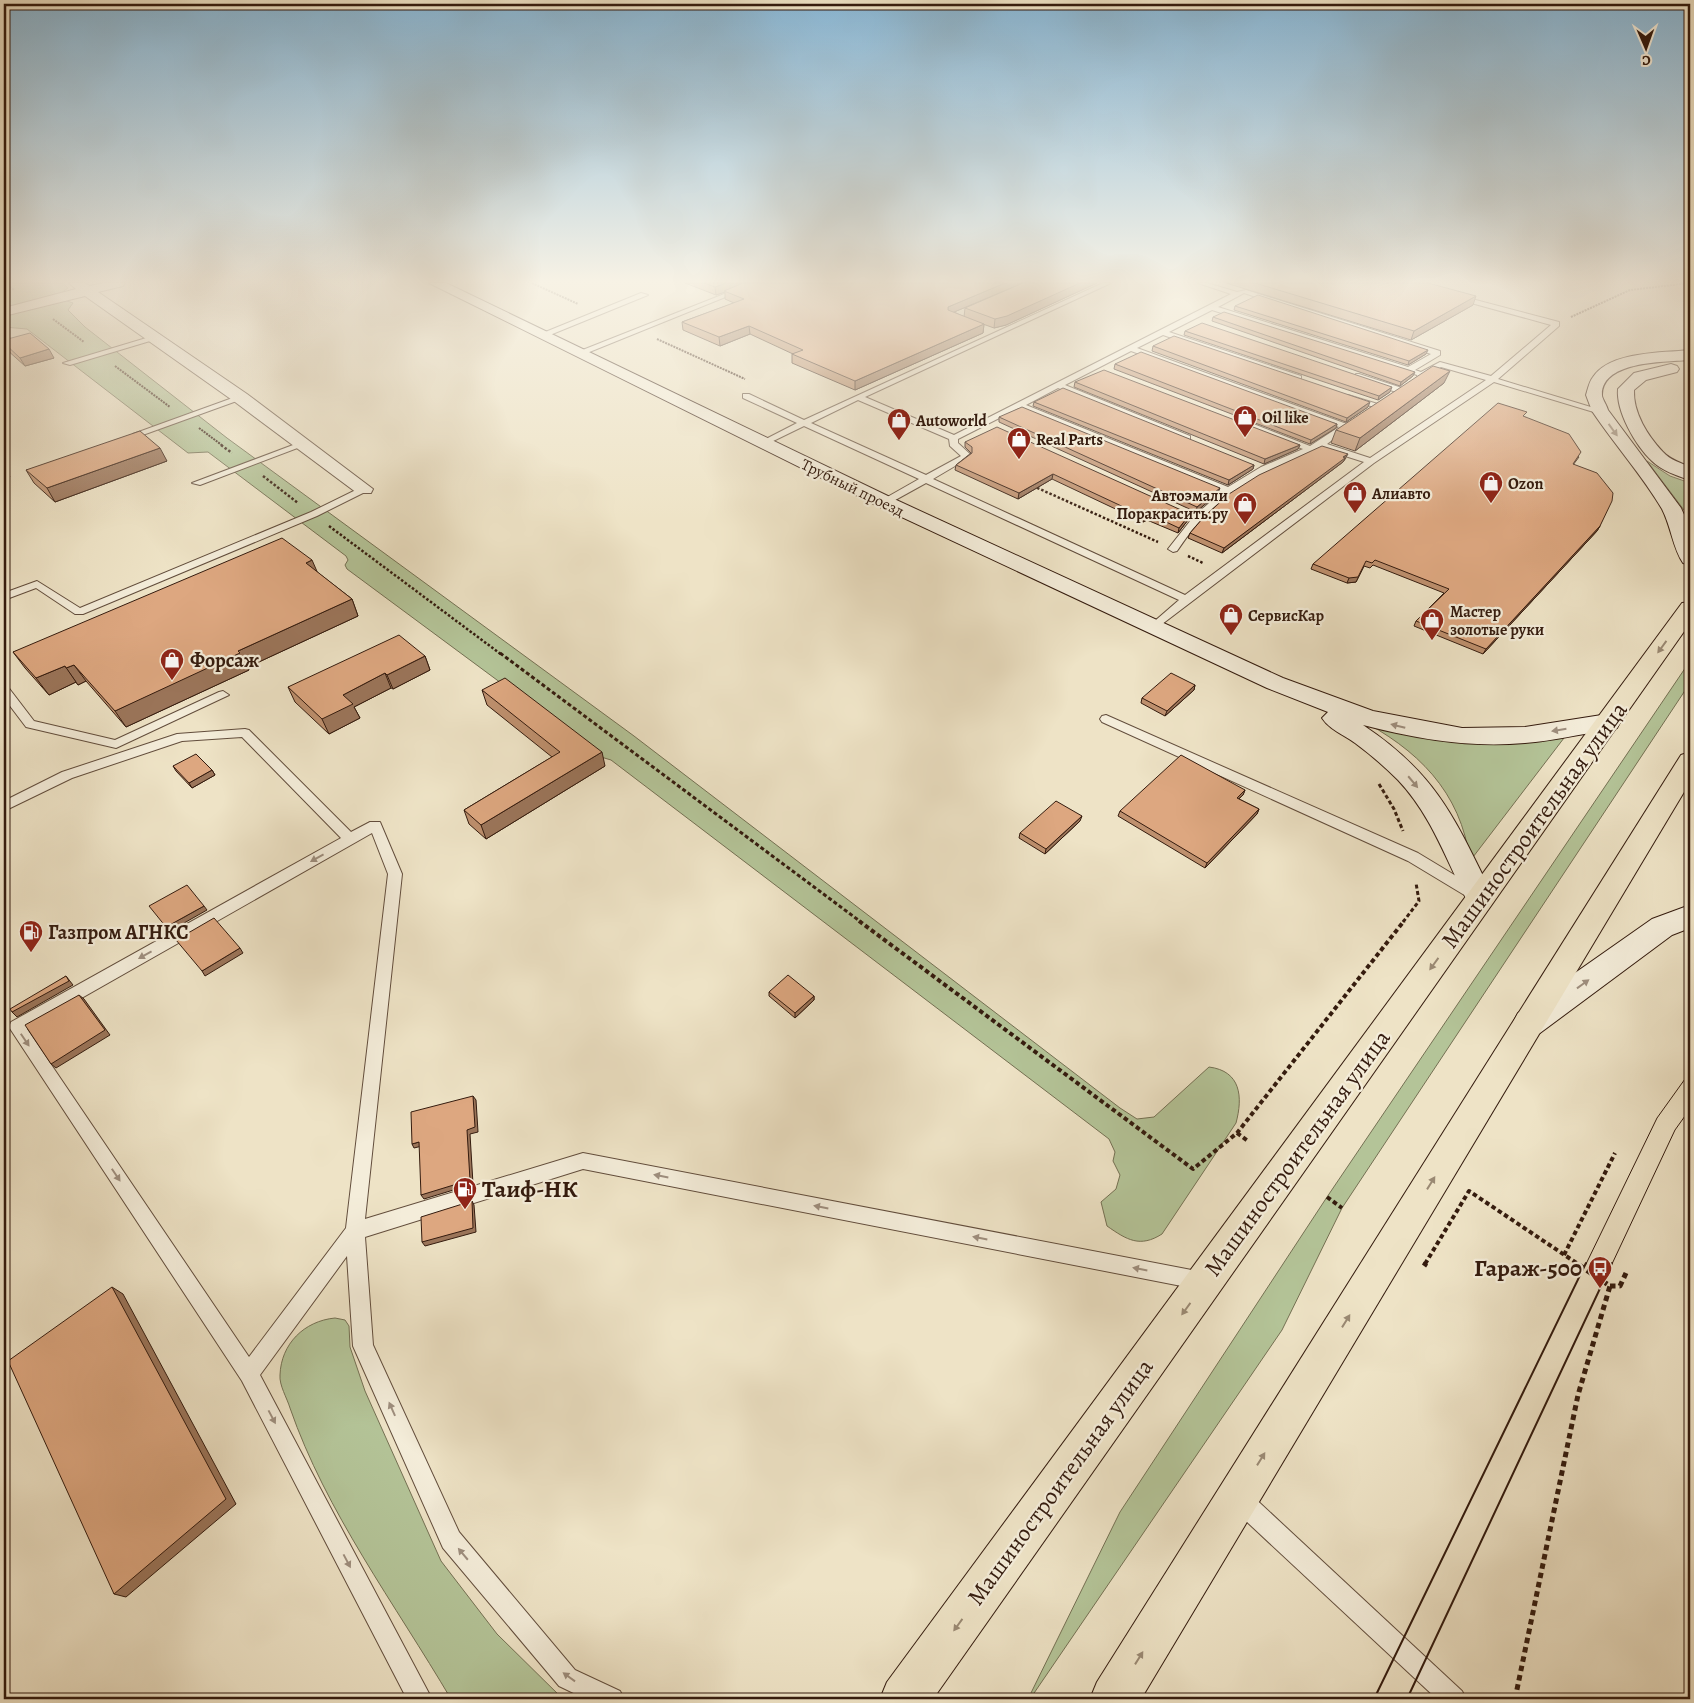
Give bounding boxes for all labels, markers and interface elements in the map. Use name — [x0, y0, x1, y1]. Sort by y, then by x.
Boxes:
north arrow — [1622, 22, 1672, 72]
text: С — [1641, 51, 1651, 70]
shop icon: Oil like — [1232, 404, 1258, 438]
shop icon: Autoworld — [886, 407, 912, 441]
place label: Oil like — [1262, 407, 1309, 429]
place label: Autoworld — [915, 410, 987, 432]
one-way arrow — [1608, 423, 1618, 437]
shop icon: Real Parts — [1006, 426, 1032, 460]
place label: Real Parts — [1036, 429, 1103, 451]
street label: Трубный проезд — [797, 453, 908, 522]
shop icon: Ozon — [1478, 470, 1504, 504]
place label: Ozon — [1508, 473, 1543, 495]
shop icon: Алиавто — [1342, 480, 1368, 514]
place label: Алиавто — [1371, 483, 1431, 505]
place label: Автоэмали Поракрасить.ру — [1117, 485, 1228, 525]
shop icon: Автоэмали Поракрасить.ру — [1232, 491, 1258, 525]
place label: Мастер золотые руки — [1450, 601, 1544, 641]
shop icon: СервисКар — [1218, 602, 1244, 636]
place label: СервисКар — [1248, 605, 1325, 627]
shop icon: Мастер золотые руки — [1419, 607, 1445, 641]
one-way arrow — [1657, 640, 1667, 654]
shop icon: Форсаж — [159, 647, 185, 681]
place label: Форсаж — [190, 647, 260, 674]
street label: Машиностроительная улица — [1434, 695, 1634, 955]
one-way arrow — [1391, 722, 1406, 730]
one-way arrow — [1551, 726, 1567, 734]
one-way arrow — [1407, 776, 1418, 788]
one-way arrow — [310, 853, 324, 862]
fuel station icon: Газпром АГНКС — [18, 919, 44, 953]
place label: Газпром АГНКС — [48, 919, 188, 946]
one-way arrow — [138, 950, 152, 959]
one-way arrow — [1429, 957, 1439, 970]
one-way arrow — [1576, 979, 1590, 989]
street label: Машиностроительная улица — [1197, 1023, 1397, 1283]
one-way arrow — [20, 1033, 30, 1046]
one-way arrow — [111, 1168, 121, 1181]
one-way arrow — [654, 1172, 669, 1180]
place label: Таиф-НК — [482, 1173, 578, 1205]
fuel station icon: Таиф-НК — [452, 1176, 478, 1210]
one-way arrow — [1427, 1176, 1436, 1189]
one-way arrow — [813, 1203, 829, 1211]
one-way arrow — [973, 1234, 988, 1242]
place label: Гараж-500 — [1474, 1252, 1582, 1284]
bus stop icon: Гараж-500 — [1587, 1255, 1613, 1289]
one-way arrow — [1132, 1265, 1148, 1273]
one-way arrow — [1181, 1302, 1191, 1315]
one-way arrow — [1342, 1314, 1351, 1328]
street label: Машиностроительная улица — [960, 1352, 1160, 1612]
one-way arrow — [387, 1402, 395, 1416]
one-way arrow — [268, 1410, 276, 1424]
one-way arrow — [1256, 1453, 1266, 1466]
one-way arrow — [458, 1548, 469, 1561]
one-way arrow — [343, 1553, 351, 1568]
one-way arrow — [952, 1618, 963, 1631]
one-way arrow — [1135, 1651, 1144, 1664]
one-way arrow — [562, 1672, 576, 1682]

